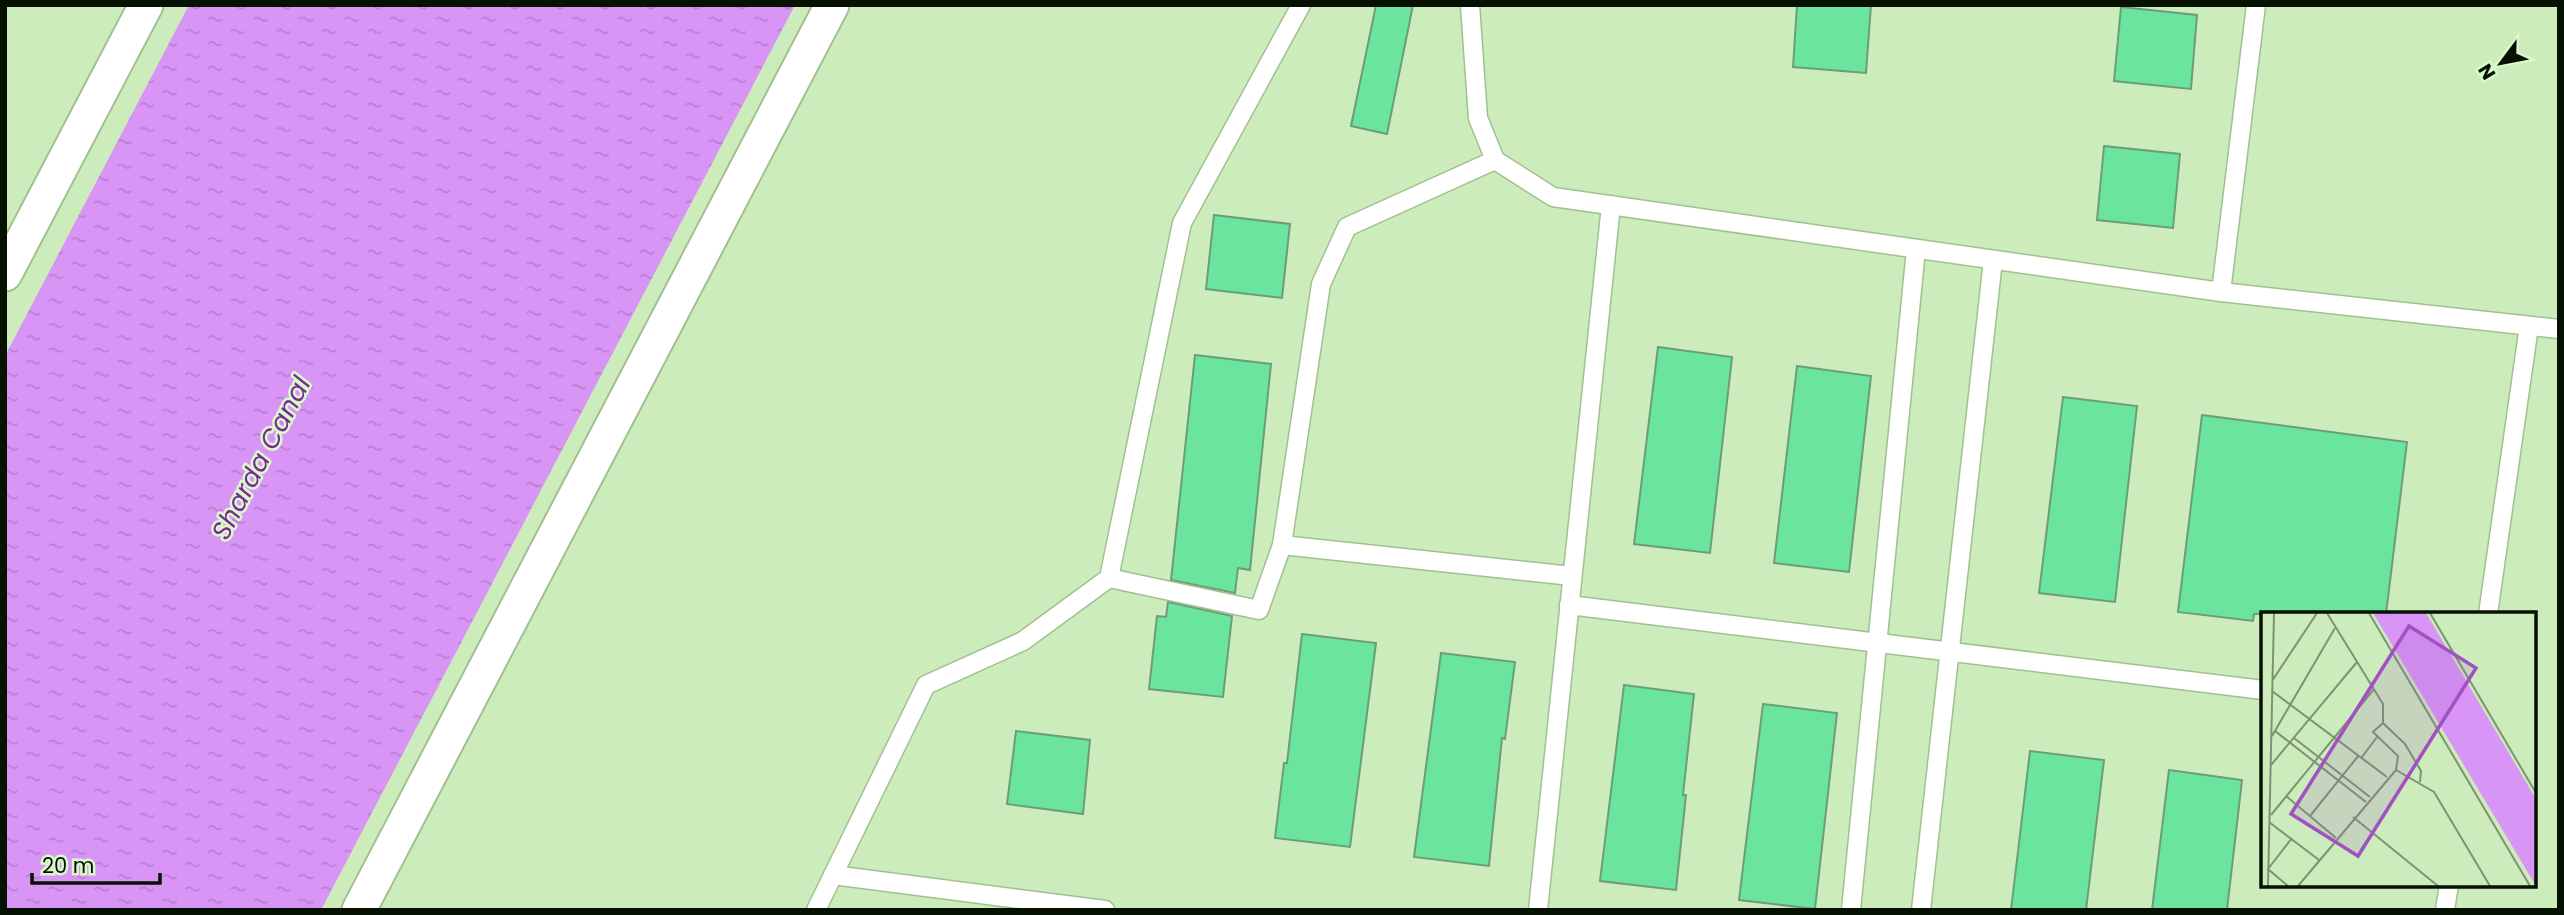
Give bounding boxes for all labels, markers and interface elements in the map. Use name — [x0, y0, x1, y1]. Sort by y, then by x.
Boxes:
north arrow — [2466, 28, 2536, 98]
text: N — [2472, 59, 2502, 85]
water label: Sharda Canal — [203, 369, 319, 546]
inset map — [2261, 612, 2536, 887]
scale bar — [32, 842, 159, 886]
text: 20 m — [42, 851, 95, 880]

